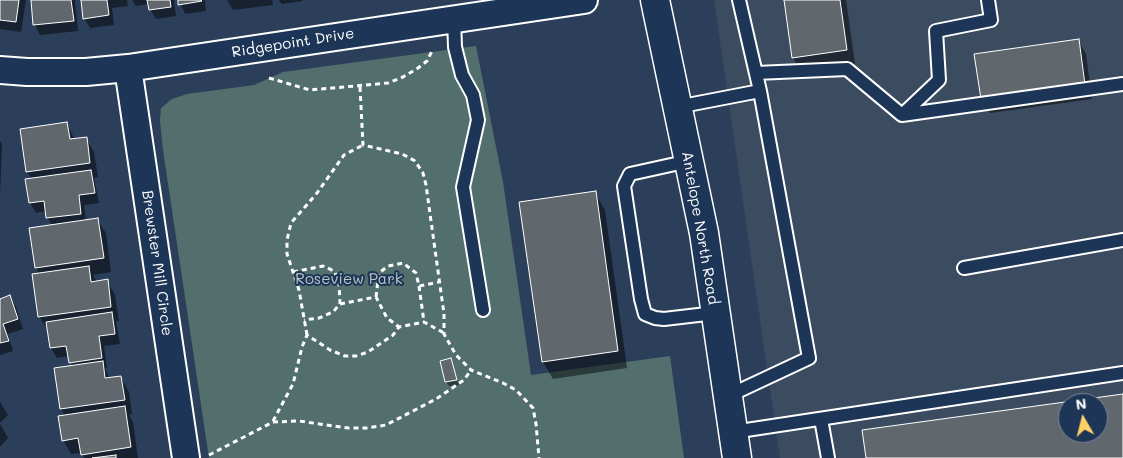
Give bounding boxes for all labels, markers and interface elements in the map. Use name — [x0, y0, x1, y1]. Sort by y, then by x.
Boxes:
street label: Ridgepoint Drive — [230, 24, 356, 62]
street label: Antelope North Road — [678, 150, 722, 306]
street label: Brewster Mill Circle — [138, 189, 176, 337]
park label: Roseview Park — [295, 270, 403, 288]
north arrow — [1058, 393, 1108, 443]
text: N — [1074, 393, 1088, 414]

